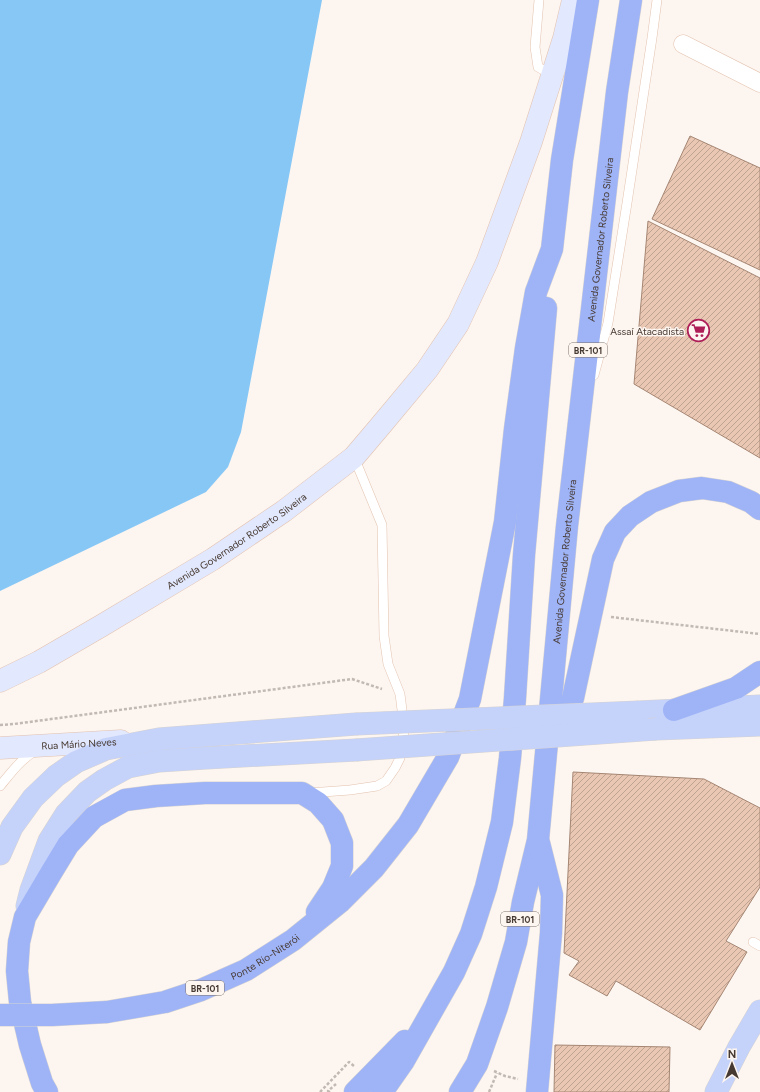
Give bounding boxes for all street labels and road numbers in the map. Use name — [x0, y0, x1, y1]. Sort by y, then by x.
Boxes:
street label: Avenida Governador Roberto Silveira — [584, 157, 616, 322]
road number: BR-101 — [569, 343, 607, 357]
street label: Avenida Governador Roberto Silveira — [550, 479, 579, 644]
street label: Avenida Governador Roberto Silveira — [164, 490, 309, 592]
street label: Rua Mário Neves — [41, 735, 117, 752]
road number: BR-101 — [501, 912, 539, 926]
street label: Ponte Rio-Niterói — [229, 931, 302, 983]
road number: BR-101 — [186, 981, 224, 995]

